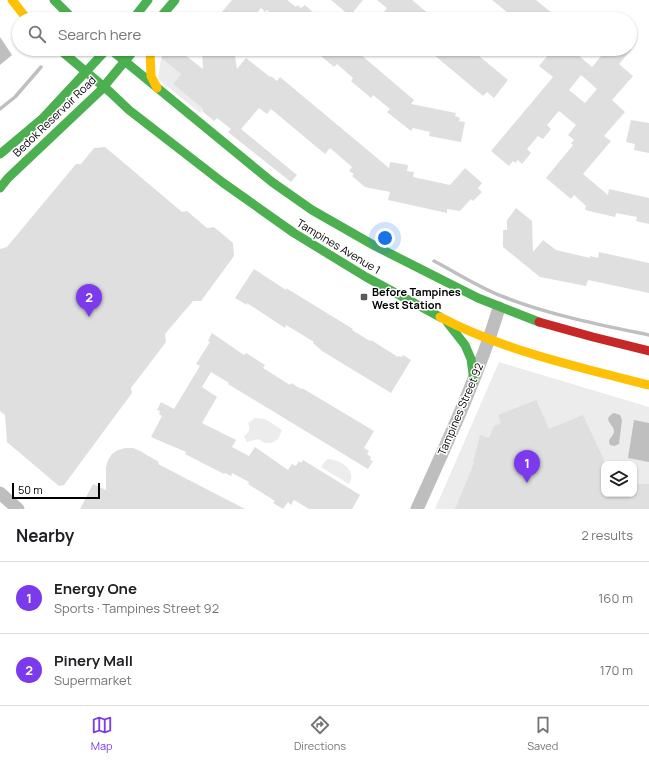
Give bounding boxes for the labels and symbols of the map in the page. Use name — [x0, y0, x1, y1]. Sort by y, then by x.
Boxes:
street label: Bedok Reservoir Road — [9, 72, 99, 160]
street label: Tampines Avenue 1 — [294, 215, 384, 277]
your location — [375, 228, 395, 248]
pin: 2 — [76, 284, 102, 317]
place label: Before Tampines West Station — [372, 284, 461, 312]
marker: Before Tampines West Station — [359, 292, 369, 302]
street label: Tampines Street 92 — [434, 361, 486, 457]
pin: 1 — [514, 450, 540, 483]
scale bar — [12, 481, 100, 500]

